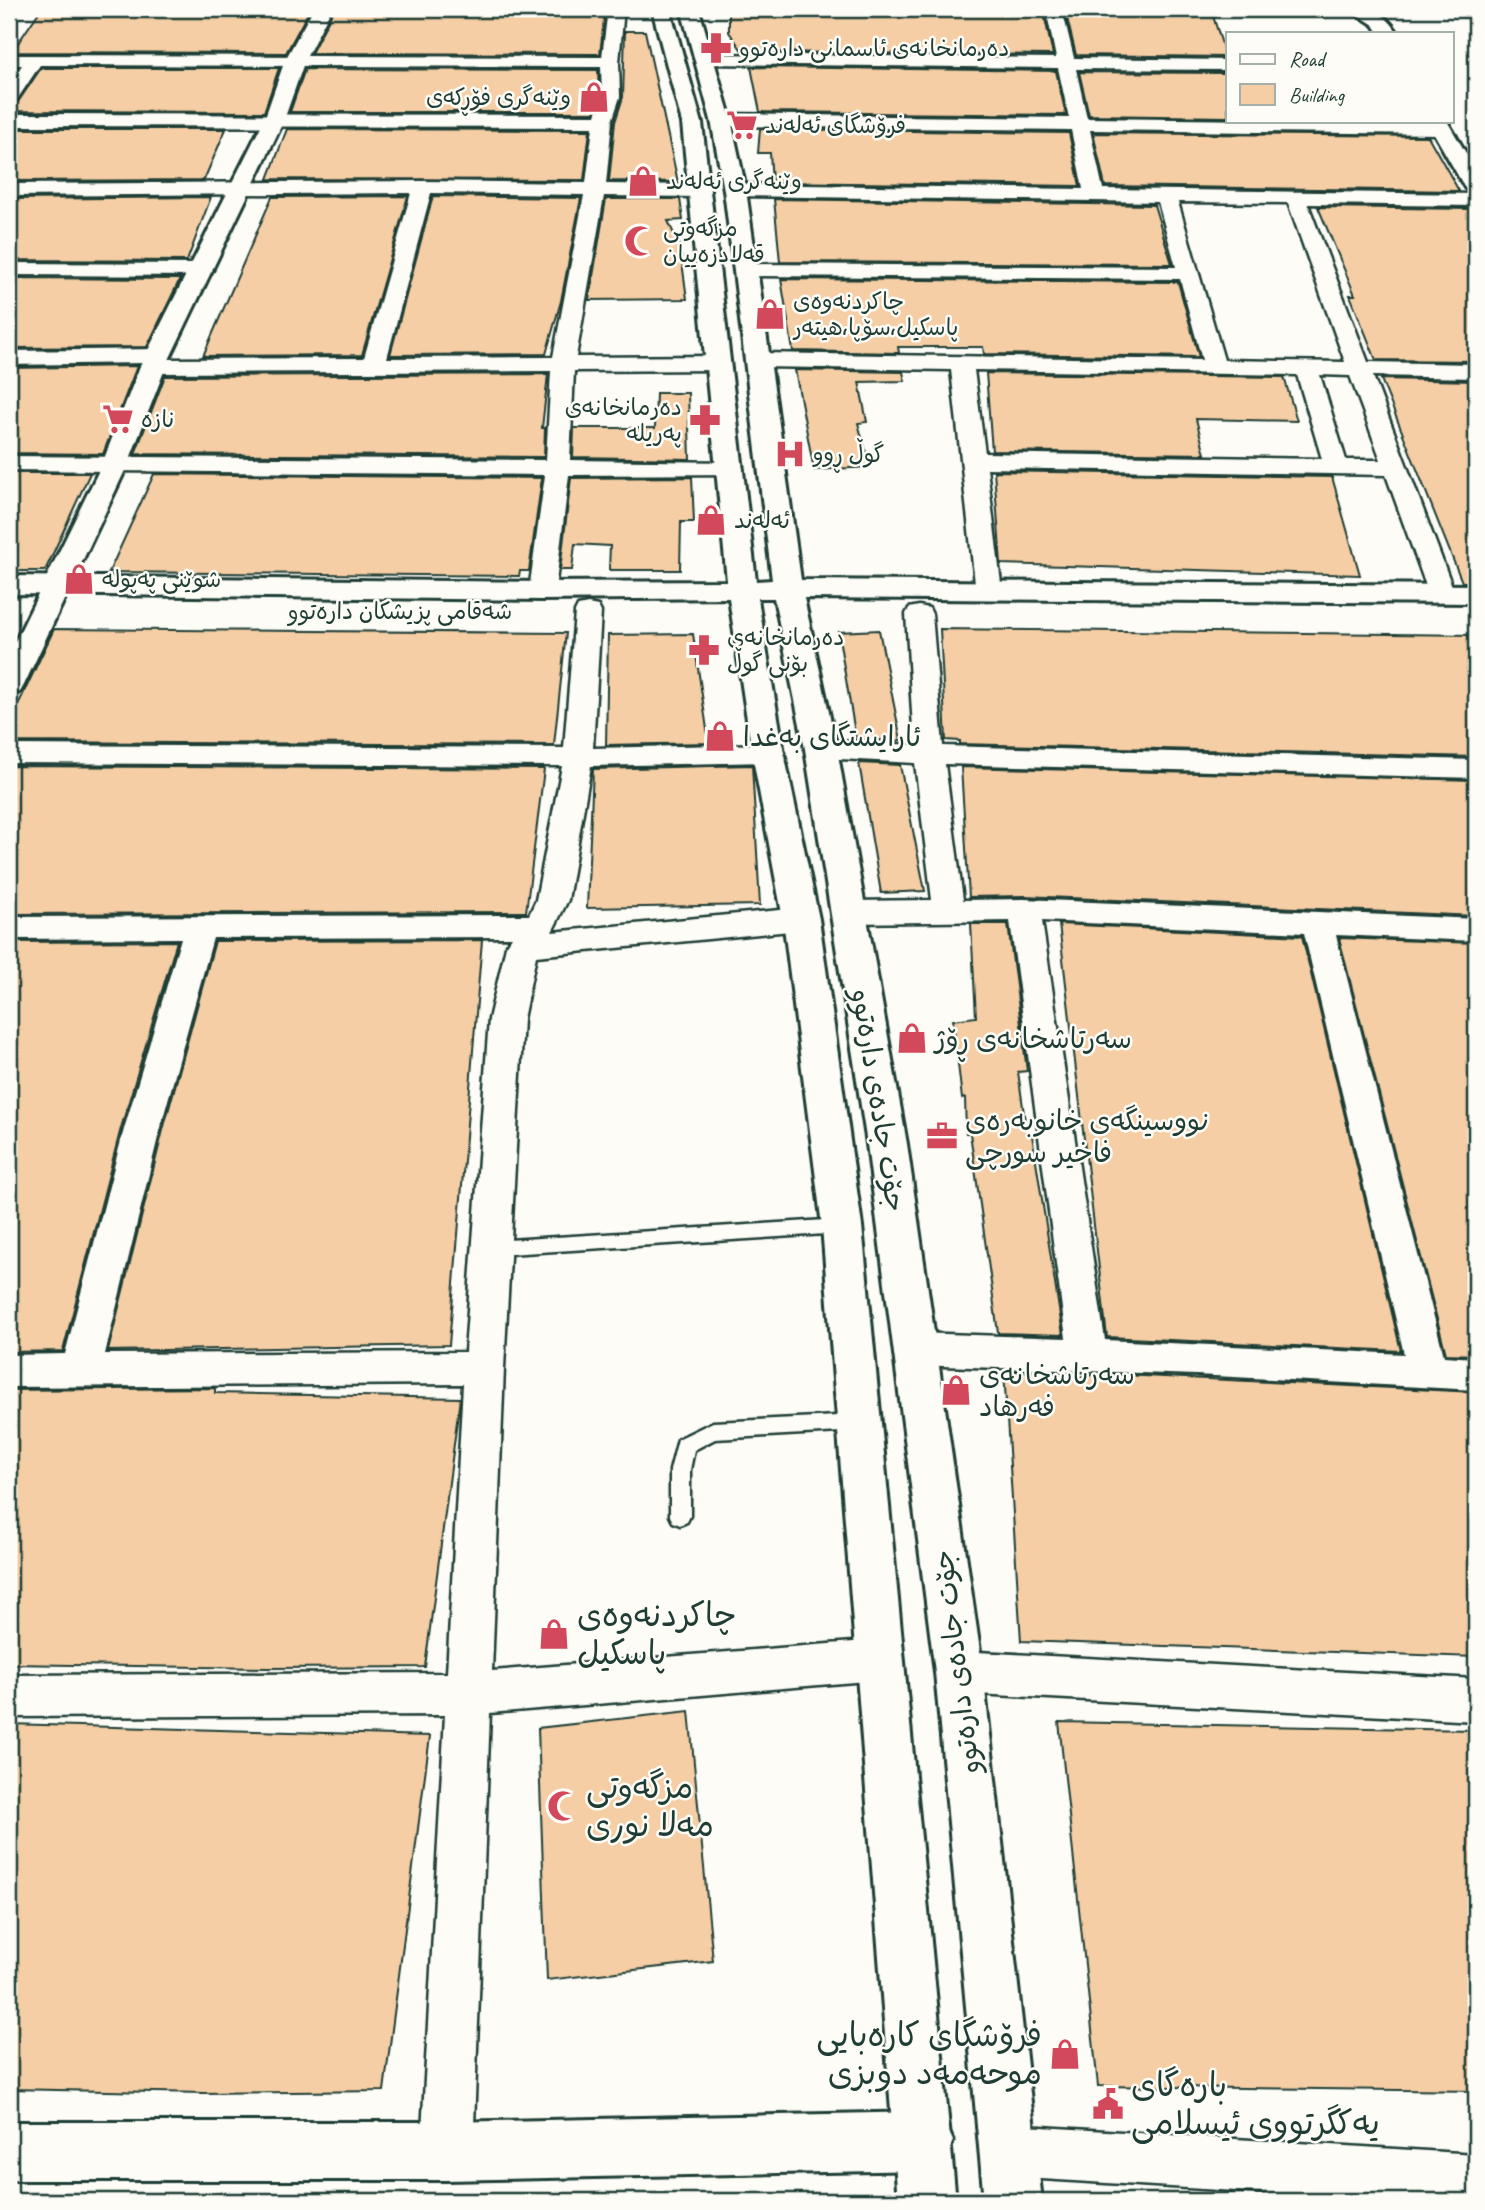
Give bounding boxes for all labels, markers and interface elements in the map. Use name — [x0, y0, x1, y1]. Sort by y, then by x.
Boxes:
pharmacy icon: دەرمانخانەی ئاسمانی دارەتوو — [699, 31, 733, 65]
legend — [1226, 32, 1454, 122]
place label: دەرمانخانەی ئاسمانی دارەتوو — [738, 34, 1009, 63]
text: Road — [1289, 46, 1328, 72]
shop icon: وێنەگری فۆڕکەی — [577, 80, 611, 114]
text: Building — [1289, 82, 1346, 108]
place label: وێنەگری فۆڕکەی — [426, 83, 571, 116]
supermarket icon: فرۆشگای ئەلەند — [725, 108, 759, 142]
place label: فرۆشگای ئەلەند — [765, 111, 906, 140]
shop icon: وێنەگری ئەلەند — [626, 164, 660, 198]
place label: وێنەگری ئەلەند — [666, 167, 802, 196]
place label: مزگەوتی قەلادزەییان — [663, 214, 765, 269]
mosque icon: مزگەوتی قەلادزەییان — [623, 224, 657, 258]
place label: چاکردنەوەی پاسکیل،سۆپا،هیتەر — [792, 287, 959, 342]
shop icon: چاکردنەوەی پاسکیل،سۆپا،هیتەر — [753, 297, 787, 331]
place label: دەرمانخانەی پەریلە — [565, 393, 682, 448]
supermarket icon: نازە — [101, 402, 135, 436]
pharmacy icon: دەرمانخانەی پەریلە — [688, 403, 722, 437]
place label: نازە — [141, 405, 174, 434]
hospital icon: گوڵ ڕوو — [773, 437, 807, 471]
place label: گوڵ ڕوو — [812, 437, 884, 473]
shop icon: ئەلەند — [694, 503, 728, 537]
place label: ئەلەند — [734, 506, 790, 535]
shop icon: شوێنی پەپولە — [62, 562, 96, 596]
place label: شوێنی پەپولە — [102, 565, 221, 594]
street label: شەقامی پزیشکان دارەتوو — [287, 597, 512, 626]
place label: دەرمانخانەی بۆنی گوڵ — [727, 623, 844, 678]
pharmacy icon: دەرمانخانەی بۆنی گوڵ — [687, 633, 721, 667]
shop icon: ئارایشتگای بەغدا — [703, 719, 737, 753]
place label: ئارایشتگای بەغدا — [743, 719, 921, 754]
street label: جۆت جادەی دارەتوو — [844, 985, 914, 1214]
shop icon: سەرتاشخانەی ڕۆژ — [895, 1021, 929, 1055]
place label: سەرتاشخانەی ڕۆژ — [933, 1021, 1132, 1062]
place label: نووسینگەی خانوبەرەی فاخیر سورچی — [965, 1103, 1210, 1170]
office icon: نووسینگەی خانوبەرەی فاخیر سورچی — [925, 1119, 959, 1153]
place label: سەرتاشخانەی فەرهاد — [979, 1357, 1135, 1424]
shop icon: سەرتاشخانەی فەرهاد — [939, 1373, 973, 1407]
street label: جۆت جادەی دارەتوو — [925, 1548, 987, 1777]
place label: چاکردنەوەی پاسکیل — [577, 1594, 737, 1674]
shop icon: چاکردنەوەی پاسکیل — [537, 1617, 571, 1651]
place label: مزگەوتی مەلا نوری — [586, 1766, 714, 1846]
mosque icon: مزگەوتی مەلا نوری — [546, 1789, 580, 1823]
place label: فرۆشگای کارەبایی موحەمەد دوبزی — [816, 2014, 1042, 2094]
shop icon: فرۆشگای کارەبایی موحەمەد دوبزی — [1048, 2037, 1082, 2071]
place label: بارەگای یەکگرتووی ئیسلامی — [1131, 2064, 1380, 2144]
public building icon: بارەگای یەکگرتووی ئیسلامی — [1091, 2087, 1125, 2121]

